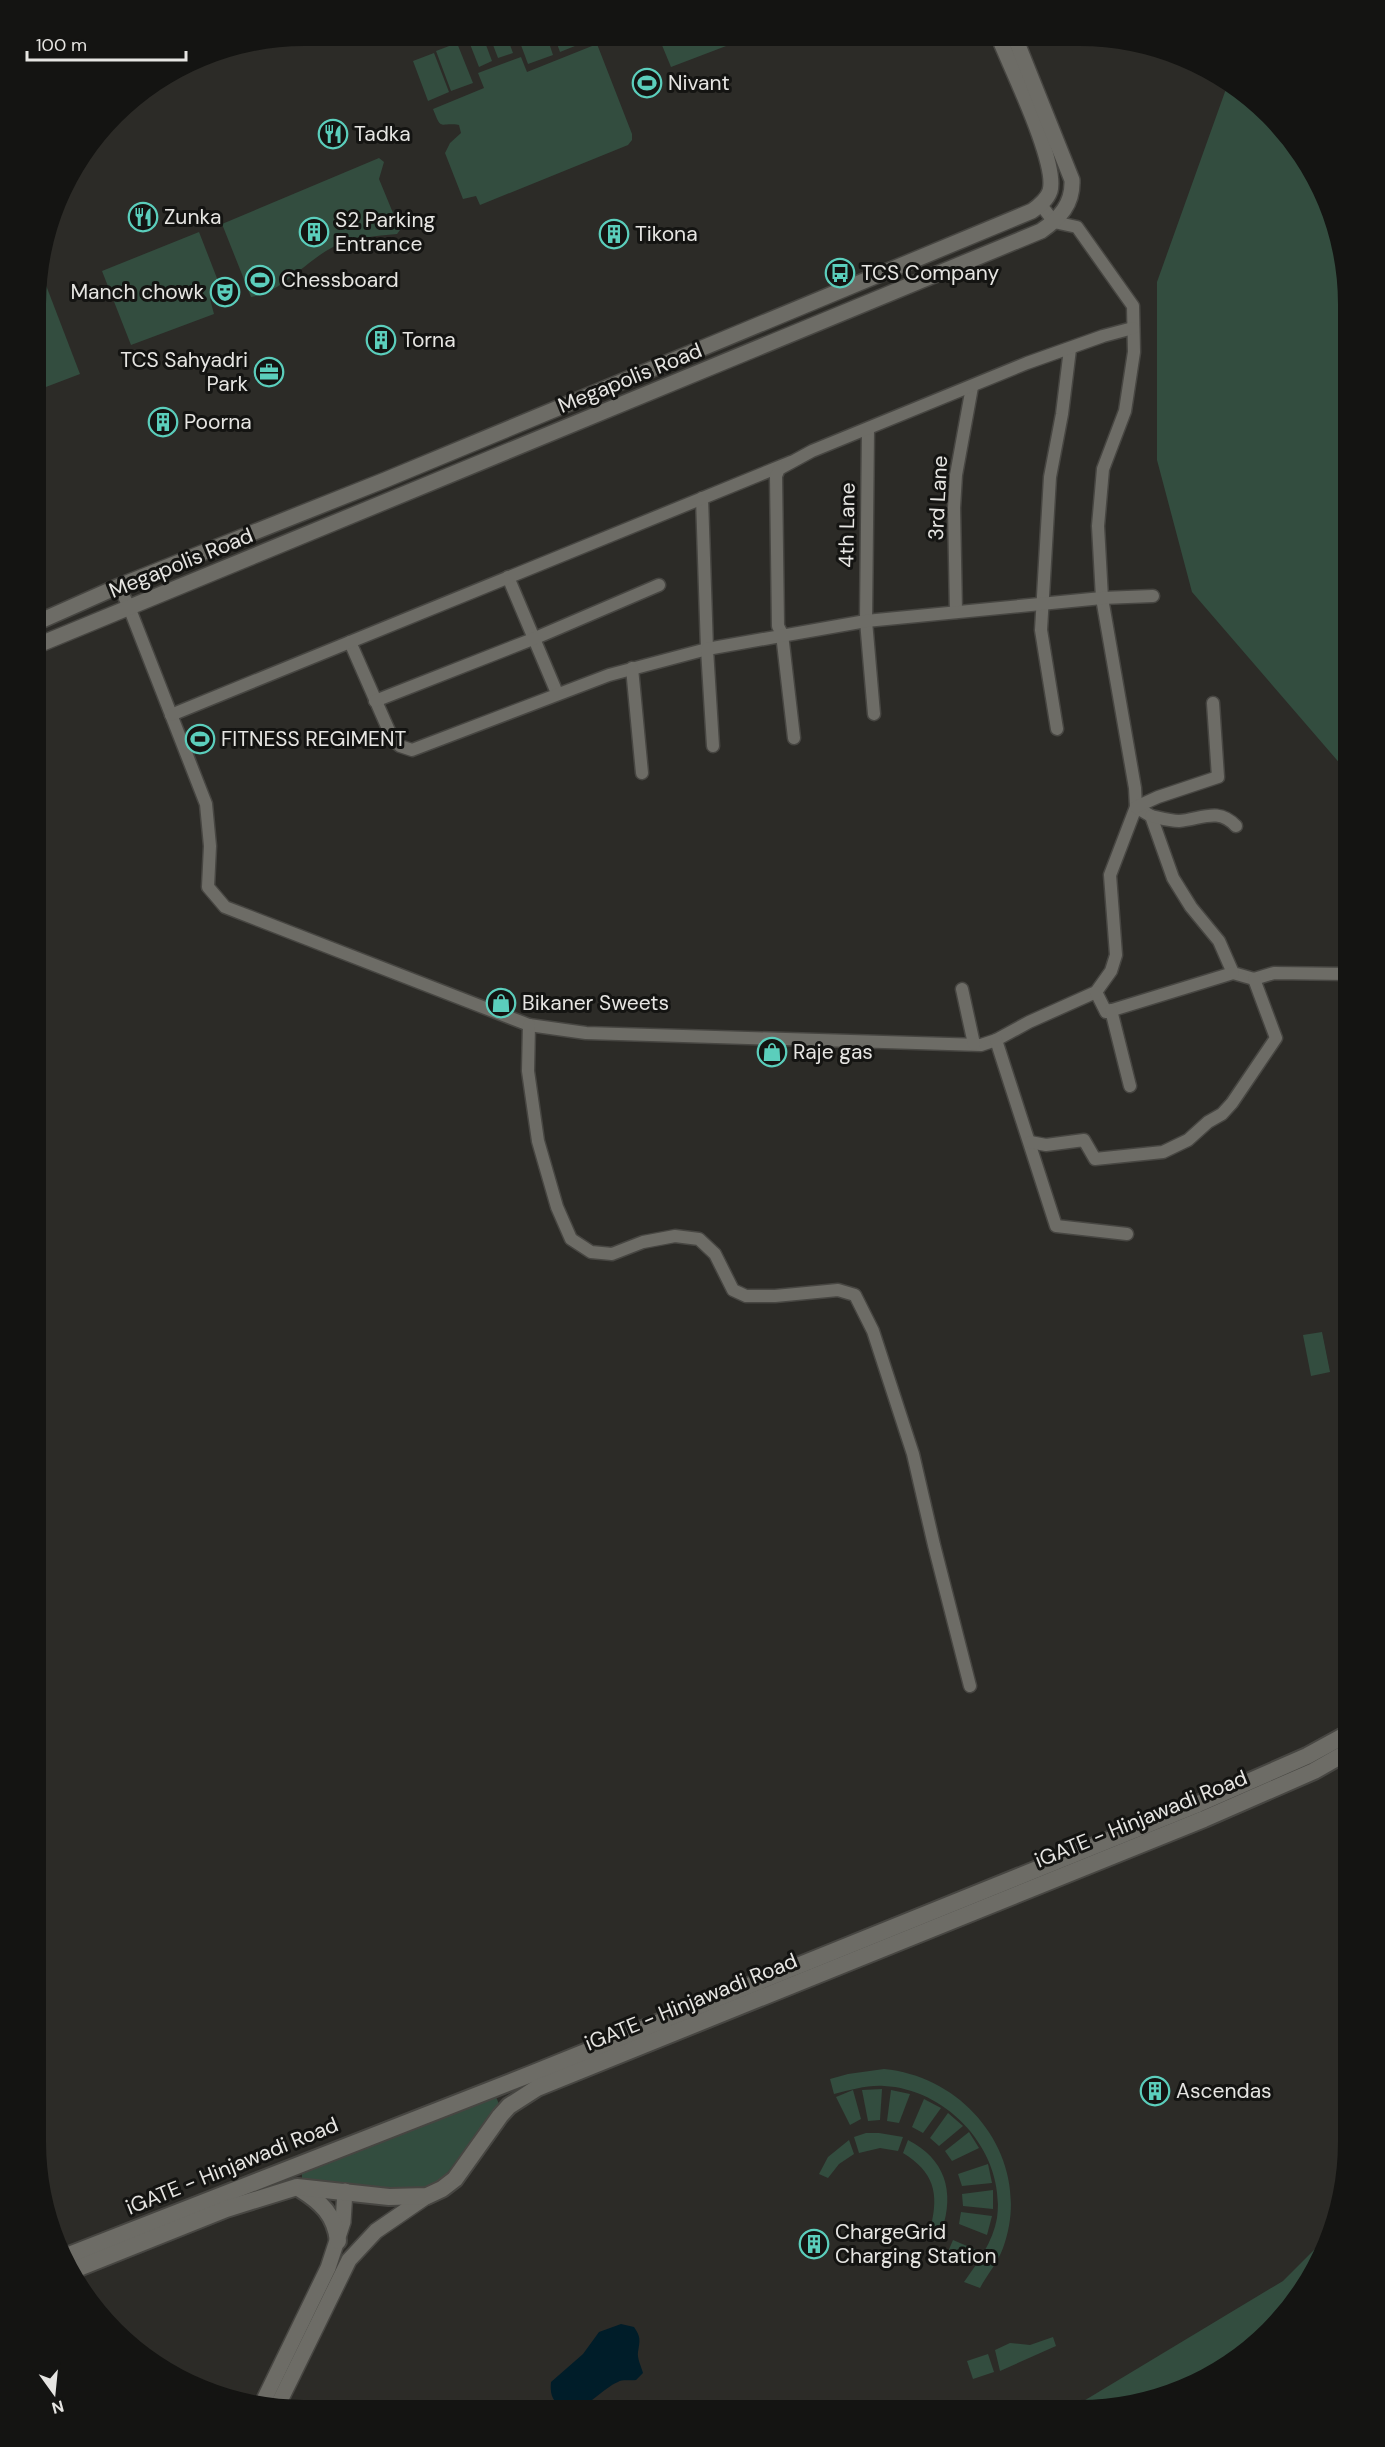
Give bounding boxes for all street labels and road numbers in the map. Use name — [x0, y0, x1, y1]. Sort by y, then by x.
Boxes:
street label: Megapolis Road — [554, 336, 706, 420]
street label: 3rd Lane — [922, 455, 954, 541]
street label: 4th Lane — [832, 482, 862, 568]
street label: Megapolis Road — [105, 521, 257, 605]
street label: iGATE - Hinjawadi Road — [1031, 1764, 1251, 1874]
street label: iGATE - Hinjawadi Road — [581, 1947, 801, 2057]
street label: iGATE - Hinjawadi Road — [122, 2111, 342, 2221]

